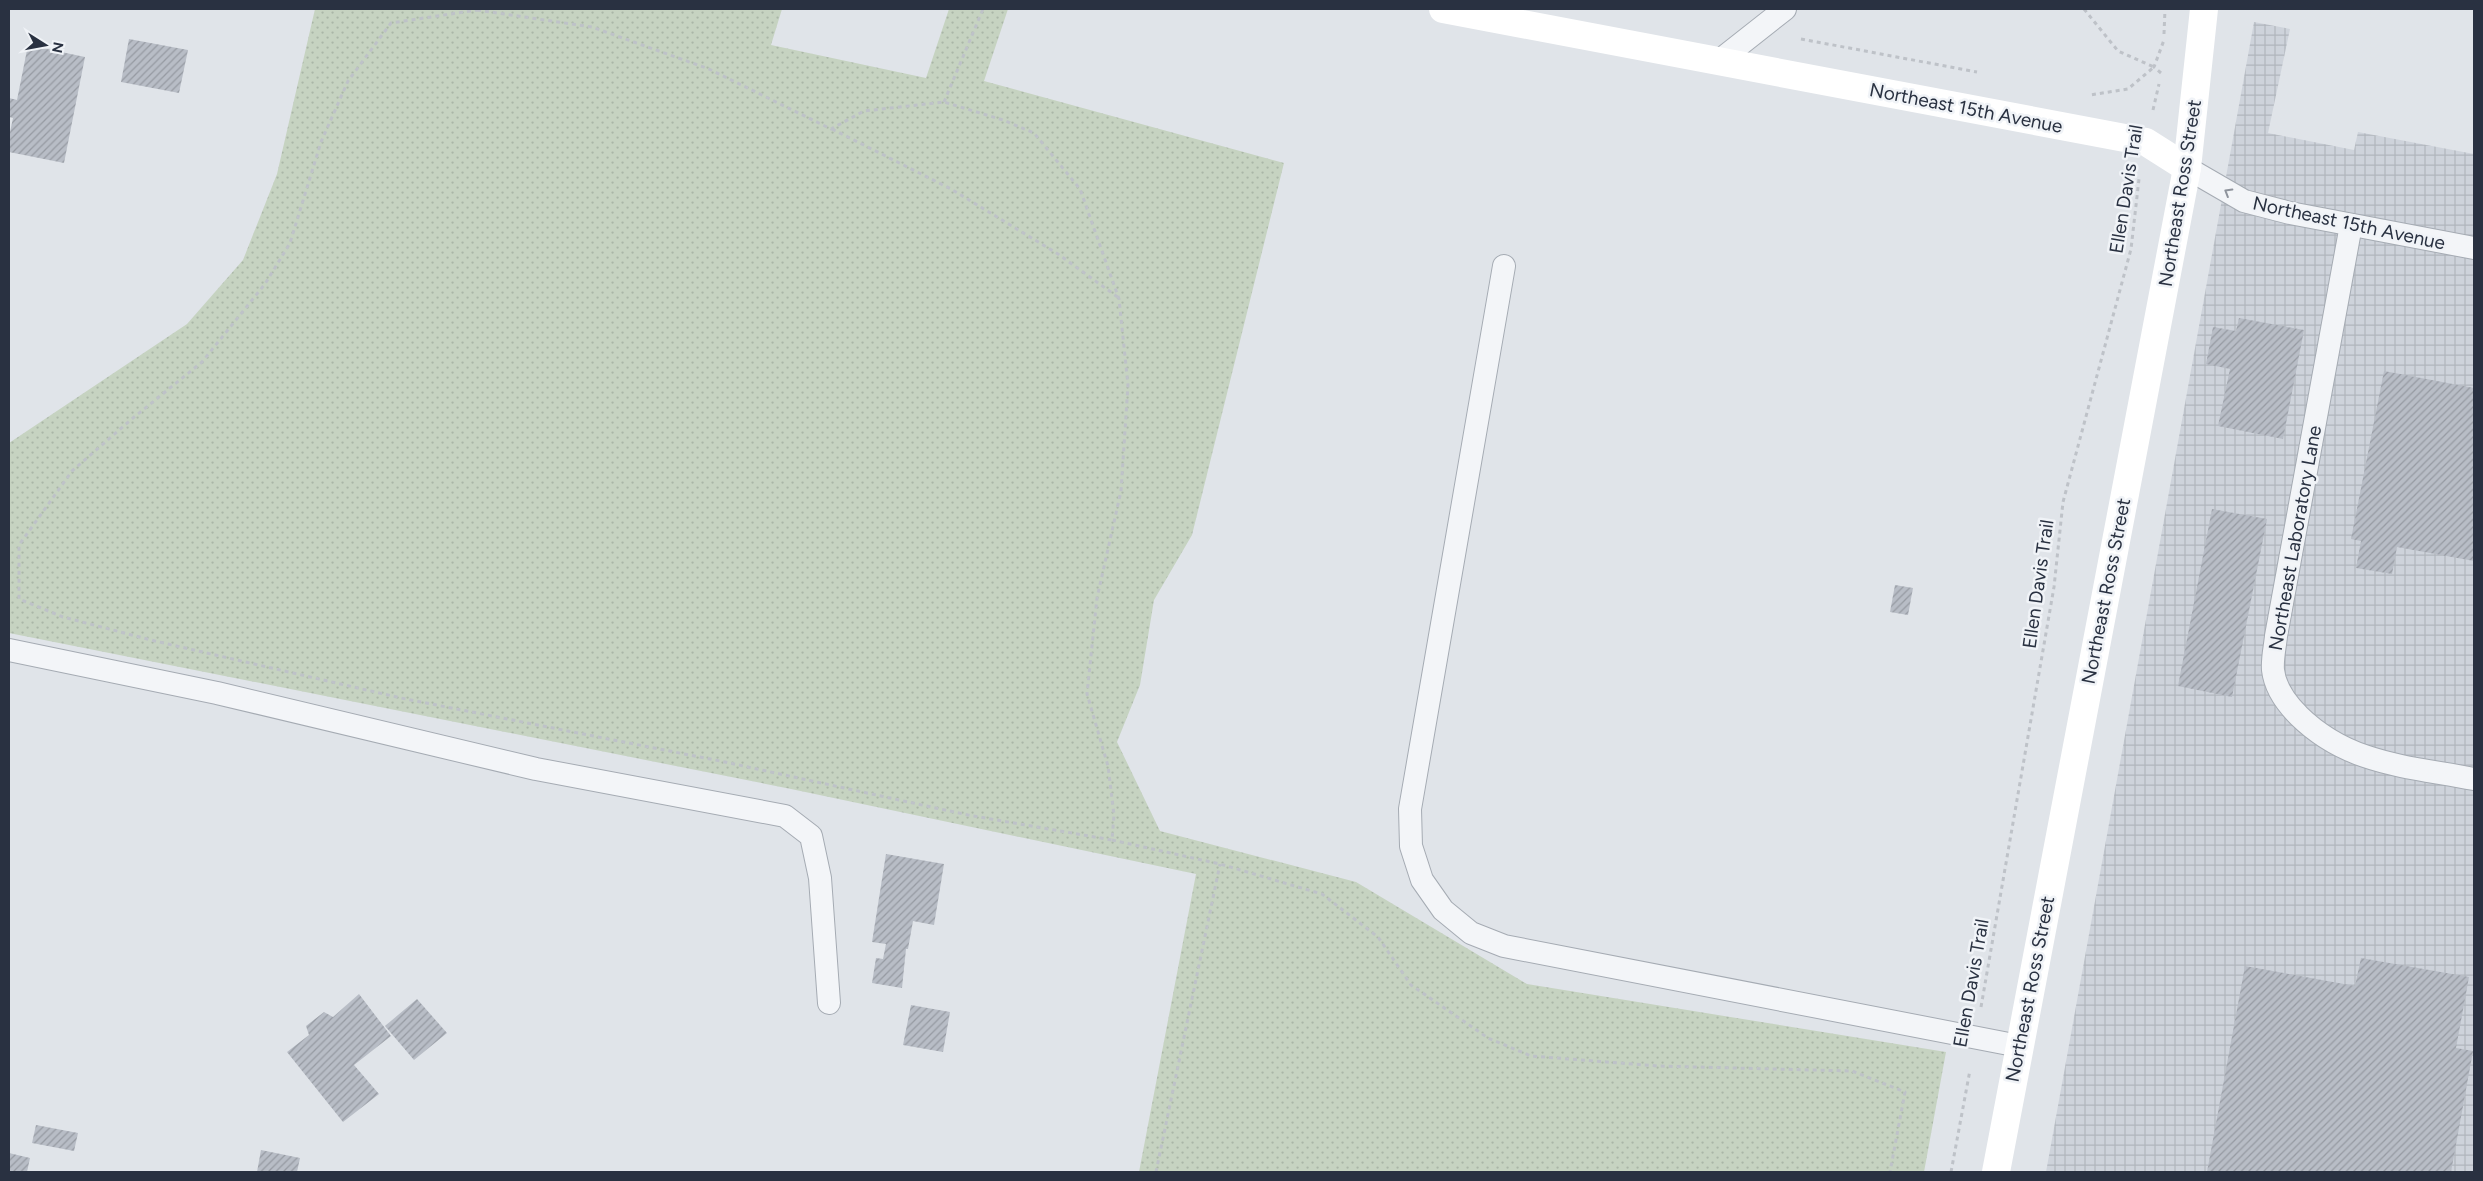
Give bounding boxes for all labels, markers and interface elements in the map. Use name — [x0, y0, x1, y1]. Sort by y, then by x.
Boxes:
north arrow — [20, 20, 70, 70]
text: N — [48, 40, 67, 54]
street label: Northeast 15th Avenue — [1867, 78, 2065, 138]
street label: Northeast Ross Street — [2154, 98, 2206, 288]
street label: Ellen Davis Trail — [2104, 123, 2148, 255]
one-way arrow — [2225, 188, 2234, 198]
street label: Northeast 15th Avenue — [2251, 191, 2447, 255]
street label: Northeast Laboratory Lane — [2264, 424, 2326, 652]
street label: Northeast Ross Street — [2077, 496, 2135, 686]
street label: Ellen Davis Trail — [2018, 518, 2058, 650]
street label: Northeast Ross Street — [2001, 894, 2059, 1084]
street label: Ellen Davis Trail — [1948, 917, 1994, 1049]

